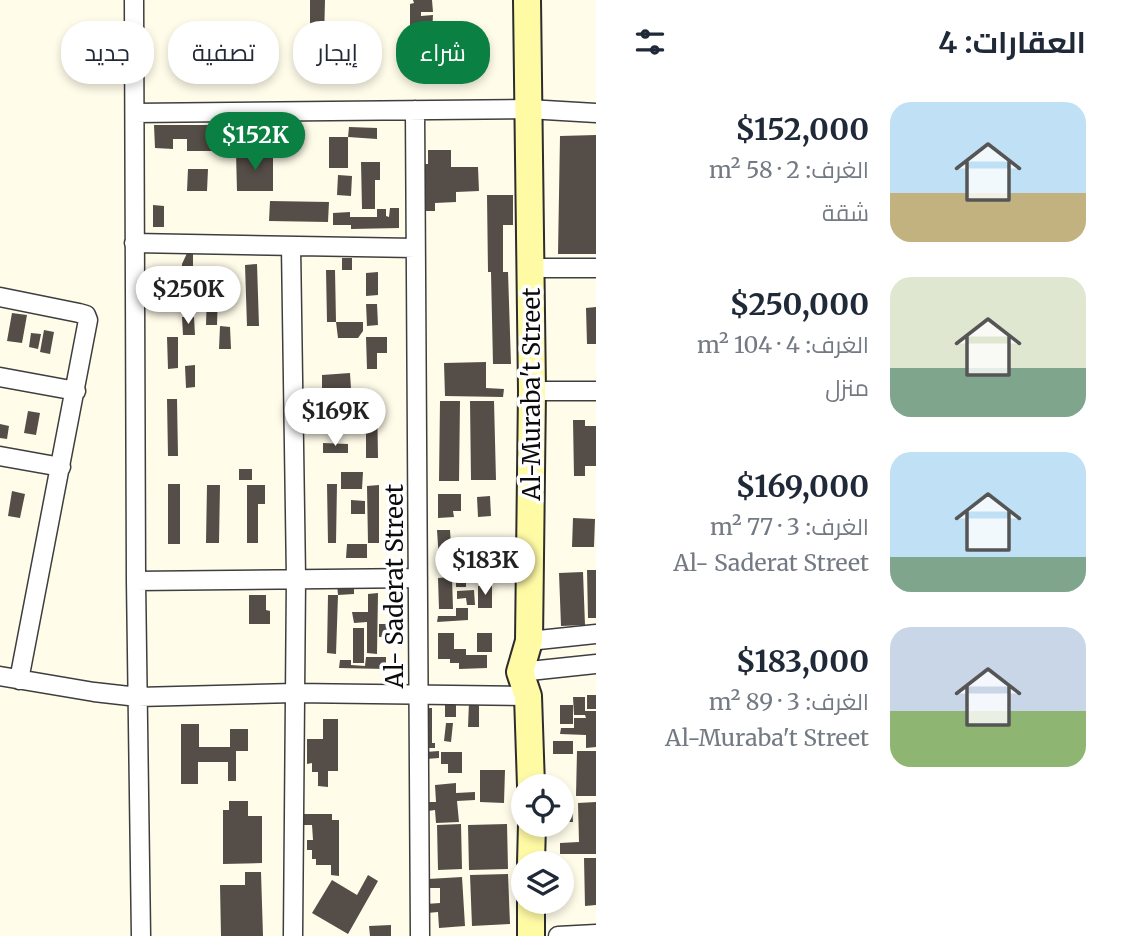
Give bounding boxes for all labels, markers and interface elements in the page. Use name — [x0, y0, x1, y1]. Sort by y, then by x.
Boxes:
chip: جديد — [61, 21, 154, 84]
chip: تصفية — [168, 21, 279, 84]
chip: إيجار — [293, 21, 382, 84]
chip: شراء — [396, 21, 490, 84]
icon: filters — [631, 23, 669, 61]
text: العقارات: 4 — [938, 23, 1086, 61]
text: $152,000 — [735, 110, 869, 148]
pin: $152K — [206, 113, 304, 172]
text: $152K — [221, 120, 289, 149]
icon: home — [946, 130, 1030, 214]
text: الغرف: 2 · 58 m² — [709, 155, 869, 184]
text: شقة — [822, 198, 869, 227]
pin: $250K — [139, 266, 237, 326]
text: $250K — [152, 274, 224, 303]
text: $250,000 — [729, 285, 869, 323]
street label: Al-Muraba't Street — [516, 287, 547, 501]
icon: home — [946, 305, 1030, 389]
text: الغرف: 4 · 104 m² — [697, 330, 869, 359]
text: منزل — [825, 373, 869, 402]
pin: $169K — [286, 388, 384, 448]
text: $169K — [301, 396, 369, 425]
text: $169,000 — [736, 467, 869, 505]
icon: home — [946, 480, 1030, 564]
street label: Al- Saderat Street — [379, 483, 410, 689]
text: الغرف: 3 · 77 m² — [710, 512, 869, 541]
pin: $183K — [436, 538, 534, 597]
text: $183K — [451, 545, 519, 574]
text: Al- Saderat Street — [673, 548, 869, 577]
text: $183,000 — [736, 642, 869, 680]
icon: home — [946, 655, 1030, 739]
text: الغرف: 3 · 89 m² — [709, 687, 869, 716]
text: Al-Muraba't Street — [665, 723, 869, 752]
map controls — [511, 774, 574, 914]
button: locate — [511, 774, 574, 837]
button: layers — [511, 851, 574, 914]

